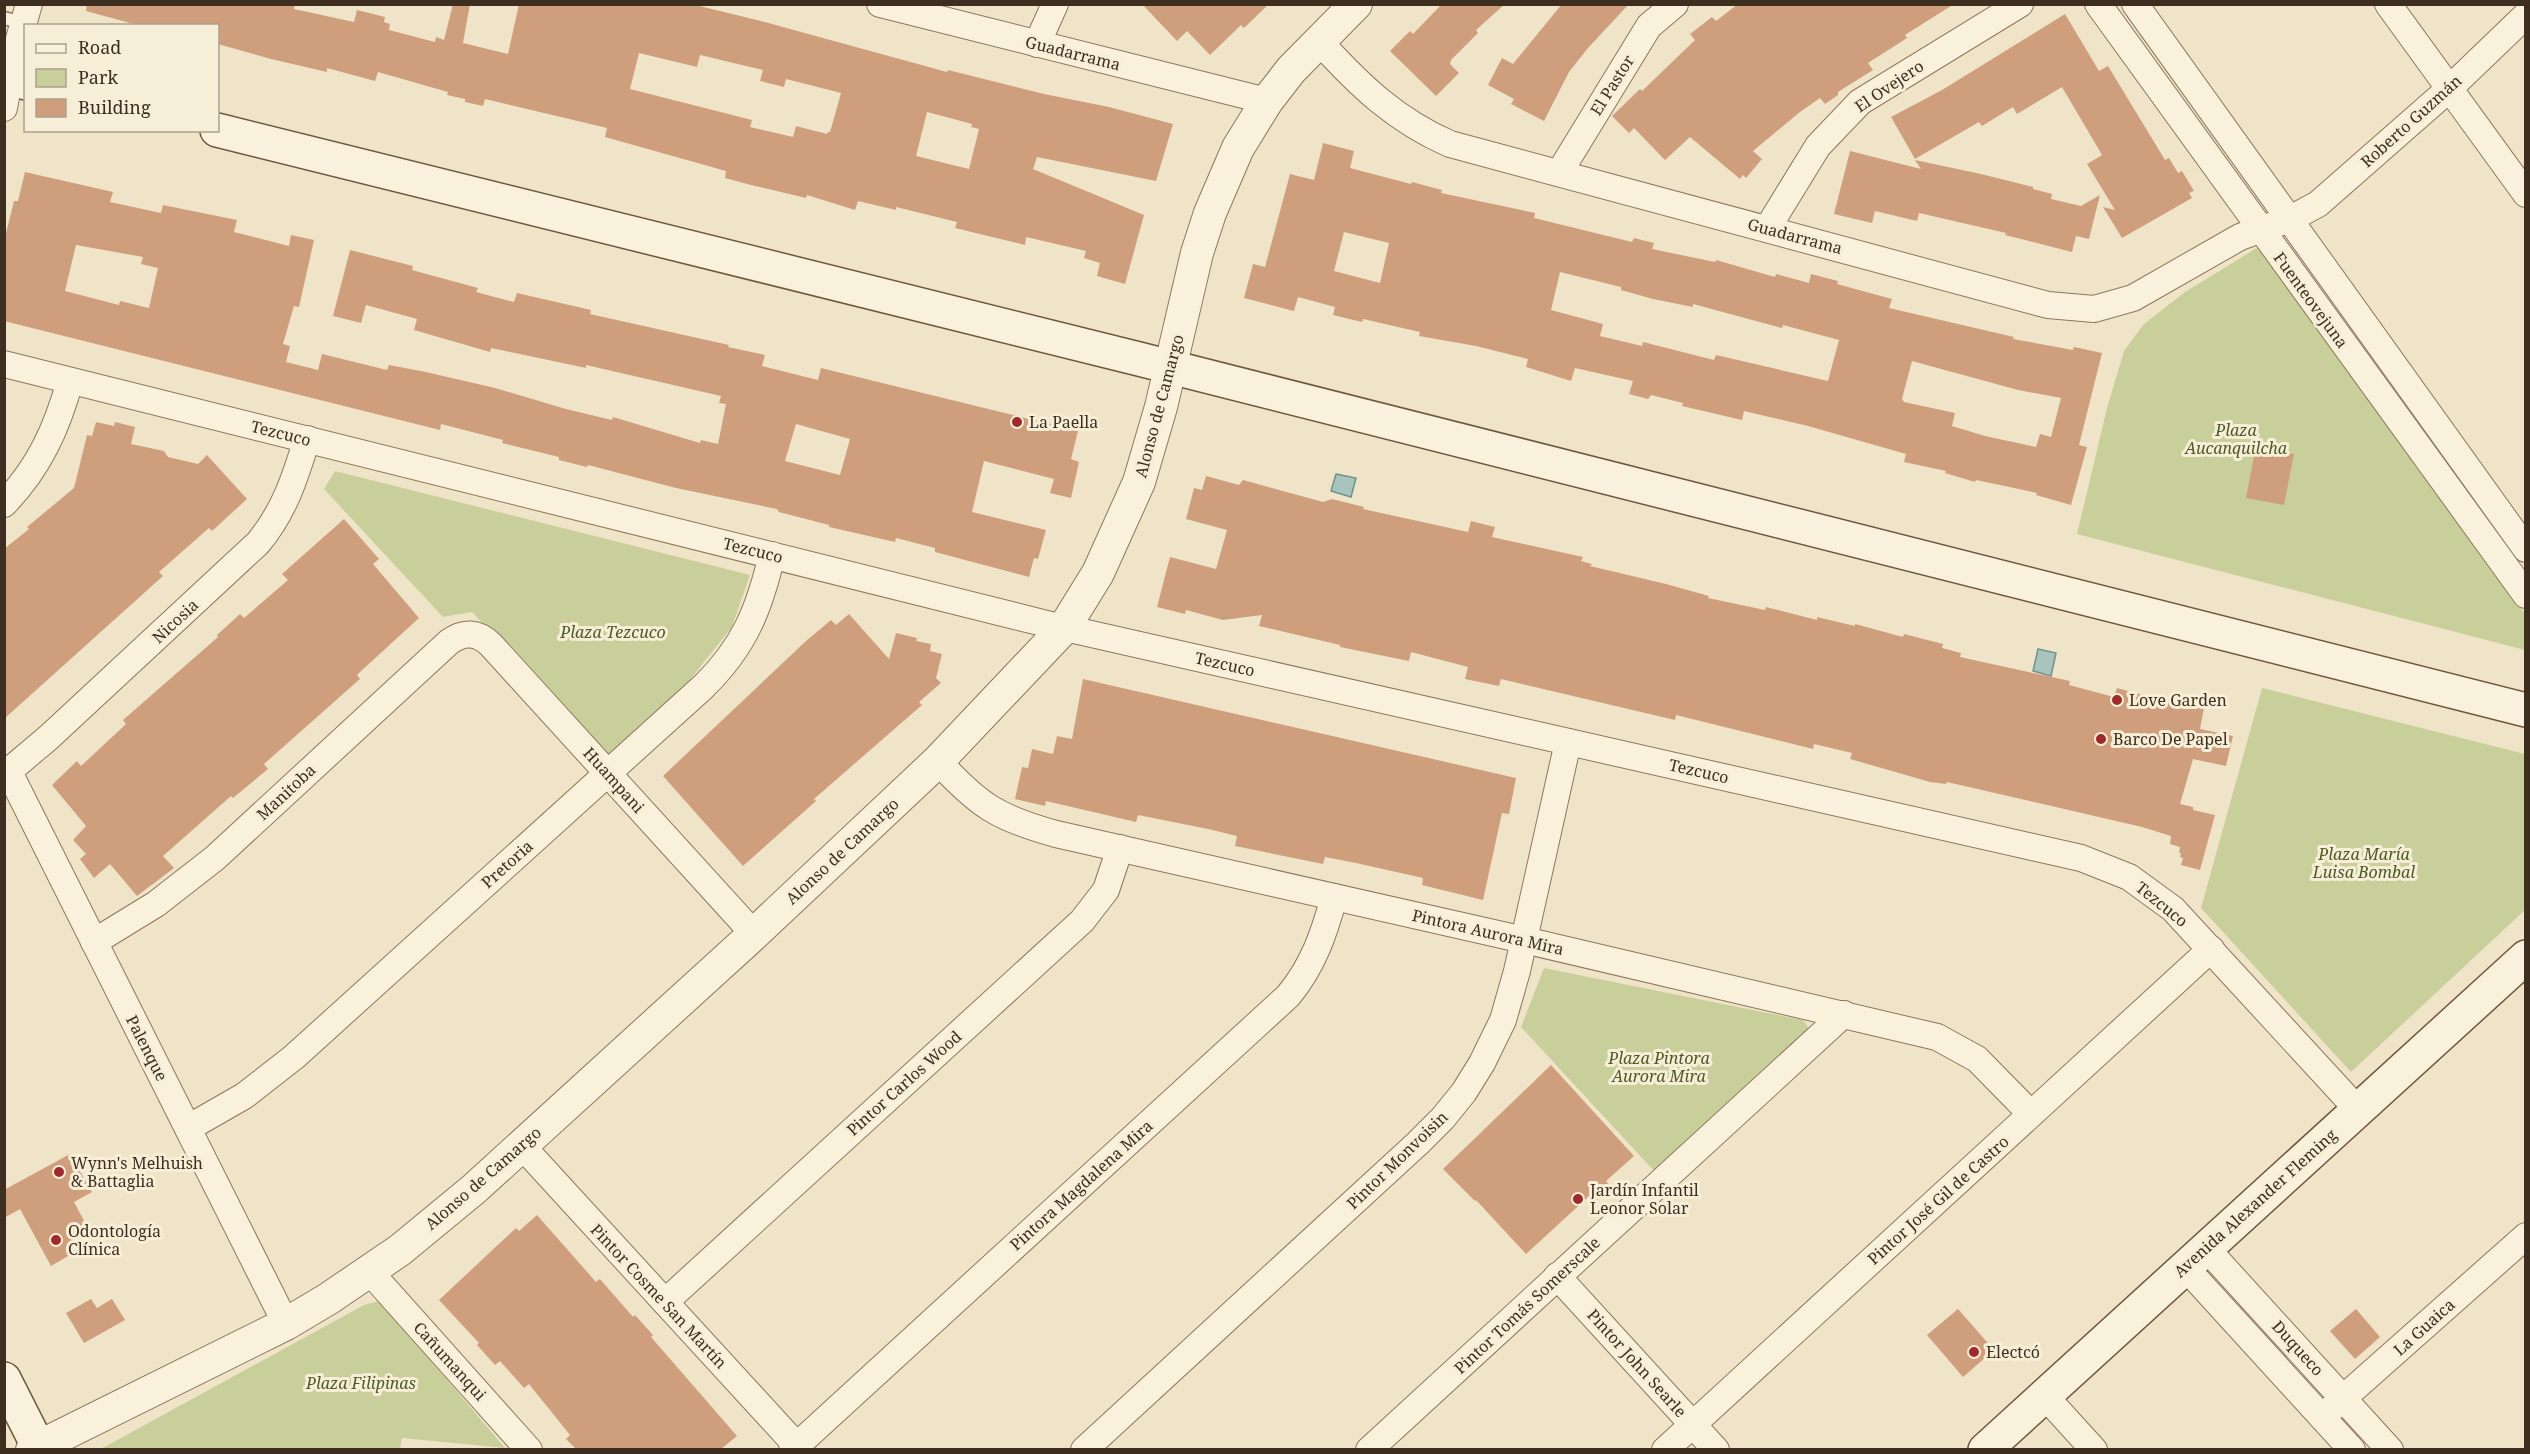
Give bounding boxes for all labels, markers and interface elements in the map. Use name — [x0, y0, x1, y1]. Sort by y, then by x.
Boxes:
legend — [24, 24, 219, 132]
street label: Guadarrama — [1023, 31, 1123, 75]
text: Road — [78, 35, 121, 59]
street label: El Pastor — [1585, 50, 1639, 119]
street label: El Ovejero — [1850, 55, 1928, 117]
text: Park — [78, 65, 118, 89]
street label: Roberto Guzmán — [2356, 70, 2466, 172]
text: Building — [78, 95, 151, 119]
street label: Guadarrama — [1745, 213, 1845, 259]
street label: Fuenteovejuna — [2269, 247, 2353, 353]
street label: Alonso de Camargo — [1129, 332, 1189, 480]
place label: La Paella — [1029, 411, 1098, 433]
street label: Tezcuco — [249, 415, 313, 451]
marker: La Paella — [1010, 415, 1024, 429]
park label: Plaza Aucanquilcha — [2184, 419, 2288, 459]
street label: Tezcuco — [721, 532, 785, 568]
street label: Nicosia — [147, 594, 203, 648]
park label: Plaza Tezcuco — [559, 621, 666, 643]
street label: Tezcuco — [1193, 646, 1257, 682]
place label: Love Garden — [2129, 689, 2227, 711]
marker: Love Garden — [2110, 693, 2124, 707]
place label: Barco De Papel — [2113, 728, 2228, 750]
marker: Barco De Papel — [2094, 732, 2108, 746]
street label: Huampani — [579, 742, 649, 818]
street label: Tezcuco — [1667, 753, 1731, 789]
street label: Manitoba — [252, 759, 320, 825]
street label: Alonso de Camargo — [781, 793, 903, 909]
street label: Pretoria — [476, 835, 538, 893]
park label: Plaza María Luisa Bombal — [2312, 843, 2415, 883]
street label: Tezcuco — [2131, 876, 2193, 932]
street label: Pintora Aurora Mira — [1410, 904, 1566, 960]
street label: Palenque — [121, 1011, 173, 1085]
street label: Pintor Carlos Wood — [842, 1025, 966, 1141]
park label: Plaza Pintora Aurora Mira — [1607, 1047, 1710, 1087]
street label: Pintor Monvoisin — [1342, 1106, 1452, 1214]
street label: Pintora Magdalena Mira — [1005, 1115, 1157, 1255]
street label: Alonso de Camargo — [420, 1121, 546, 1235]
street label: Avenida Alexander Fleming — [2169, 1124, 2341, 1282]
street label: Pintor José Gil de Castro — [1863, 1131, 2013, 1269]
place label: Wynn's Melhuish & Battaglia — [71, 1152, 203, 1192]
marker: Wynn's Melhuish & Battaglia — [52, 1165, 66, 1179]
place label: Jardín Infantil Leonor Solar — [1589, 1179, 1699, 1219]
marker: Jardín Infantil Leonor Solar — [1571, 1192, 1585, 1206]
street label: Pintor Cosme San Martín — [586, 1219, 732, 1373]
place label: Odontología Clínica — [68, 1220, 161, 1260]
street label: Pintor Tomás Somerscale — [1449, 1231, 1605, 1379]
marker: Odontología Clínica — [49, 1233, 63, 1247]
street label: La Guaica — [2388, 1293, 2460, 1361]
street label: Pintor John Searle — [1582, 1304, 1692, 1422]
street label: Duqueco — [2267, 1316, 2329, 1380]
street label: Cañumanqui — [409, 1317, 491, 1405]
place label: Electcó — [1986, 1341, 2040, 1363]
marker: Electcó — [1967, 1345, 1981, 1359]
park label: Plaza Filipinas — [305, 1372, 416, 1394]

